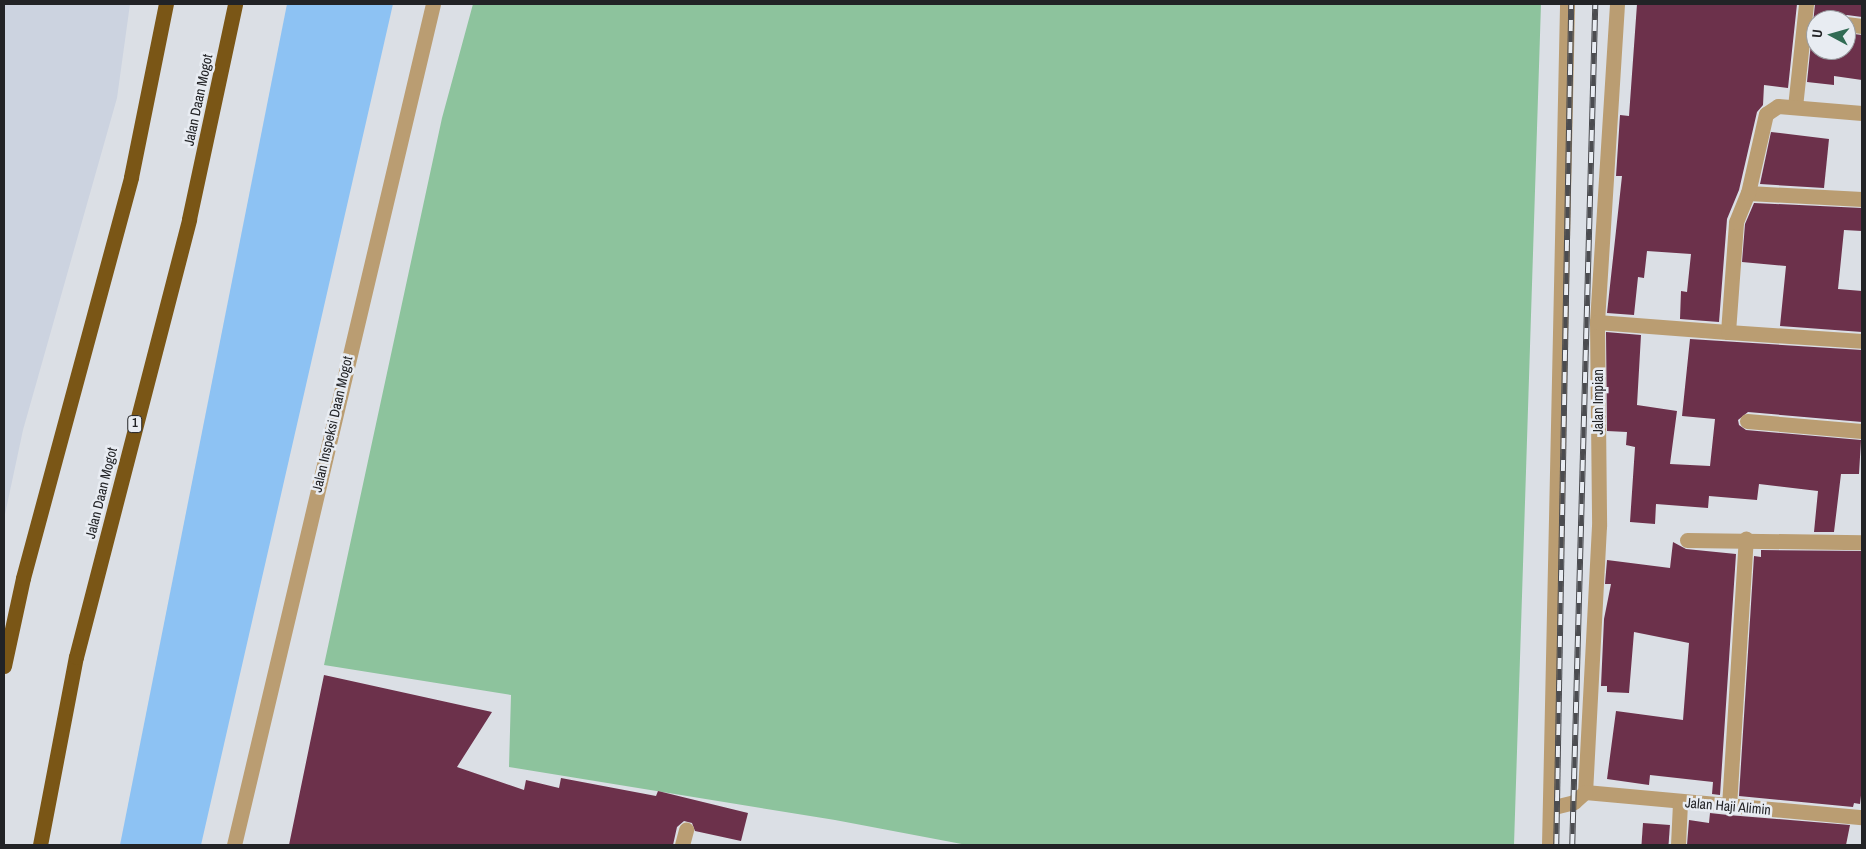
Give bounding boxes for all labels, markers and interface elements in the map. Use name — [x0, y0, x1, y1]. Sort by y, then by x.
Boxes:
north arrow — [1806, 10, 1856, 60]
text: U — [1808, 28, 1826, 39]
street label: Jalan Daan Mogot — [180, 53, 216, 147]
street label: Jalan Inspeksi Daan Mogot — [308, 354, 356, 494]
street label: Jalan Impian — [1590, 369, 1606, 435]
road number: 1 — [126, 414, 144, 434]
street label: Jalan Daan Mogot — [82, 446, 120, 540]
street label: Jalan Haji Alimin — [1684, 794, 1772, 818]

